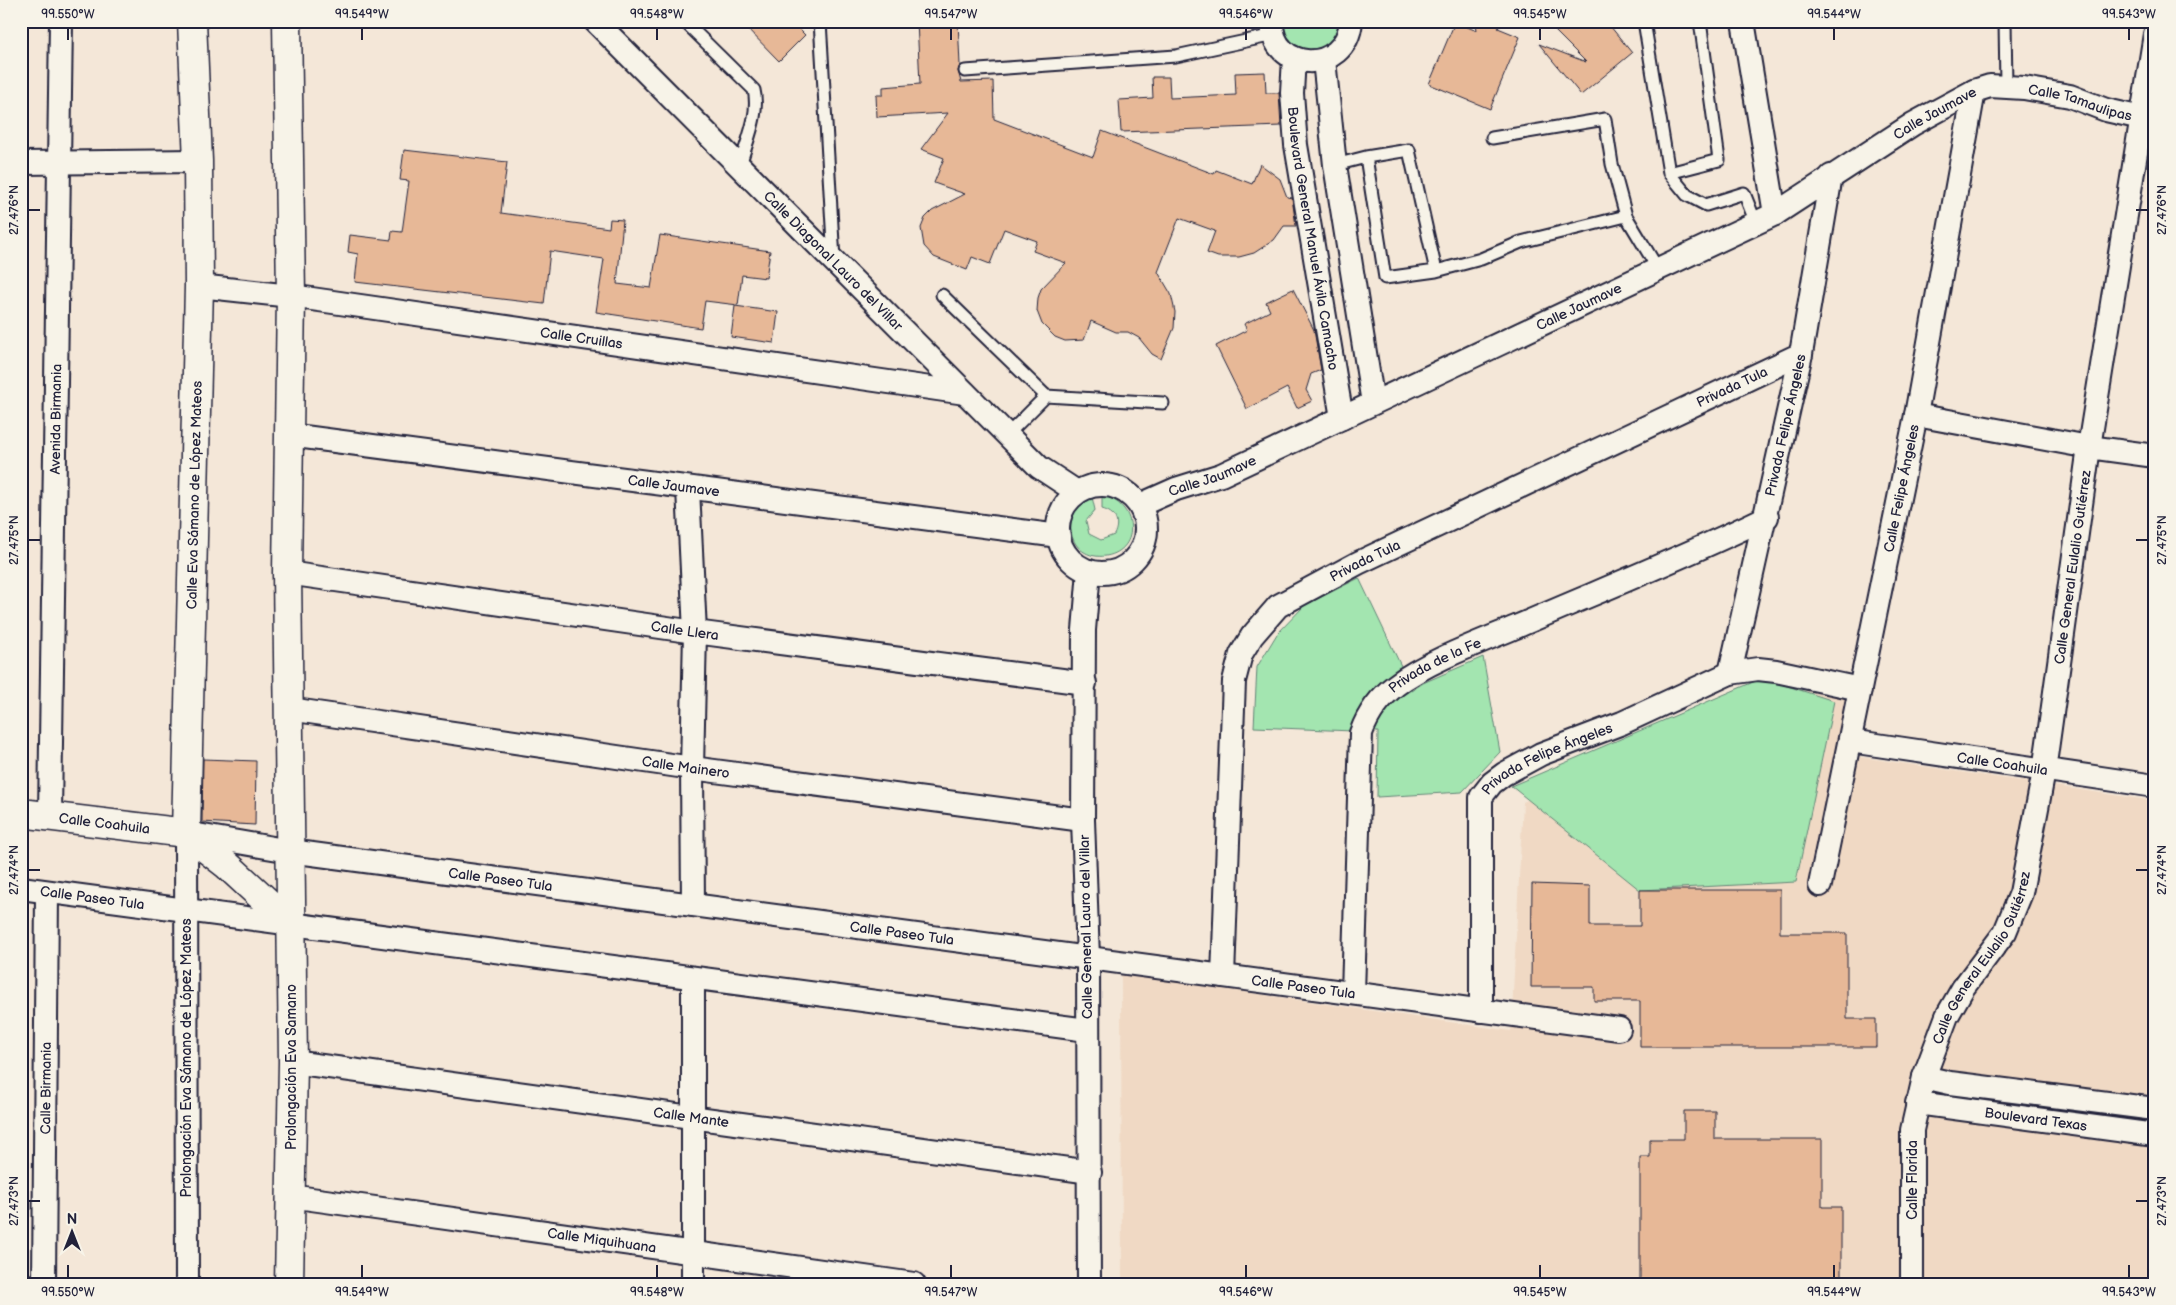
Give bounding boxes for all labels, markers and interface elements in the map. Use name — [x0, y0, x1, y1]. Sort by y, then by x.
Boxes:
text: 99.550°W — [41, 7, 95, 22]
text: 99.549°W — [335, 7, 389, 22]
text: 99.548°W — [630, 7, 684, 22]
text: 99.547°W — [925, 7, 977, 22]
text: 99.546°W — [1219, 7, 1273, 22]
text: 99.545°W — [1513, 7, 1567, 22]
text: 99.544°W — [1807, 7, 1861, 22]
text: 99.543°W — [2102, 7, 2156, 22]
street label: Calle Tamaulipas — [2027, 80, 2134, 124]
street label: Calle Jaumave — [1890, 83, 1979, 143]
street label: Boulevard General Manuel Ávila Camacho — [1285, 106, 1342, 371]
text: 27.476°N — [7, 185, 22, 235]
text: 27.476°N — [2155, 185, 2170, 235]
street label: Calle Diagonal Lauro del Villar — [760, 187, 907, 335]
street label: Calle Jaumave — [1533, 279, 1624, 334]
street label: Calle Cruillas — [539, 323, 624, 352]
street label: Privada Felipe Ángeles — [1761, 352, 1809, 498]
street label: Privada Tula — [1693, 363, 1770, 411]
street label: Avenida Birmania — [46, 364, 65, 474]
street label: Calle Eva Sámano de López Mateos — [183, 380, 205, 610]
street label: Calle Felipe Ángeles — [1880, 423, 1922, 554]
street label: Calle Jaumave — [1166, 451, 1259, 500]
street label: Calle General Eulalio Gutiérrez — [2050, 469, 2094, 665]
street label: Calle Jaumave — [627, 471, 721, 500]
text: 27.475°N — [7, 515, 22, 565]
text: 27.475°N — [2155, 515, 2170, 565]
street label: Privada Tula — [1327, 536, 1403, 585]
street label: Calle Llera — [650, 617, 720, 644]
street label: Privada de la Fe — [1385, 634, 1483, 696]
street label: Privada Felipe Ángeles — [1478, 719, 1615, 798]
street label: Calle Coahuila — [1956, 748, 2049, 779]
street label: Calle Mainero — [641, 752, 731, 781]
street label: Calle Coahuila — [58, 809, 151, 837]
street label: Calle General Lauro del Villar — [1076, 834, 1096, 1019]
text: 27.474°N — [7, 845, 22, 895]
text: 27.474°N — [2155, 845, 2170, 895]
street label: Calle Paseo Tula — [447, 864, 554, 895]
street label: Calle General Eulalio Gutiérrez — [1929, 870, 2033, 1047]
street label: Calle Paseo Tula — [39, 882, 146, 913]
street label: Prolongación Eva Sámano de López Mateos — [178, 918, 195, 1198]
street label: Calle Paseo Tula — [849, 918, 955, 948]
street label: Calle Paseo Tula — [1250, 971, 1357, 1002]
street label: Prolongación Eva Samano — [283, 984, 300, 1150]
street label: Calle Birmania — [37, 1042, 54, 1134]
street label: Calle Mante — [652, 1103, 730, 1131]
street label: Boulevard Texas — [1984, 1104, 2088, 1134]
street label: Calle Florida — [1904, 1140, 1921, 1220]
text: 27.473°N — [7, 1176, 22, 1226]
text: 27.473°N — [2155, 1176, 2170, 1226]
north arrow — [48, 1208, 98, 1258]
text: N — [67, 1211, 77, 1228]
street label: Calle Miquihuana — [546, 1224, 658, 1256]
text: 99.550°W — [41, 1285, 95, 1300]
text: 99.549°W — [335, 1285, 389, 1300]
text: 99.548°W — [630, 1285, 684, 1300]
text: 99.547°W — [925, 1285, 977, 1300]
text: 99.546°W — [1219, 1285, 1273, 1300]
text: 99.545°W — [1513, 1285, 1567, 1300]
text: 99.544°W — [1807, 1285, 1861, 1300]
text: 99.543°W — [2102, 1285, 2156, 1300]

